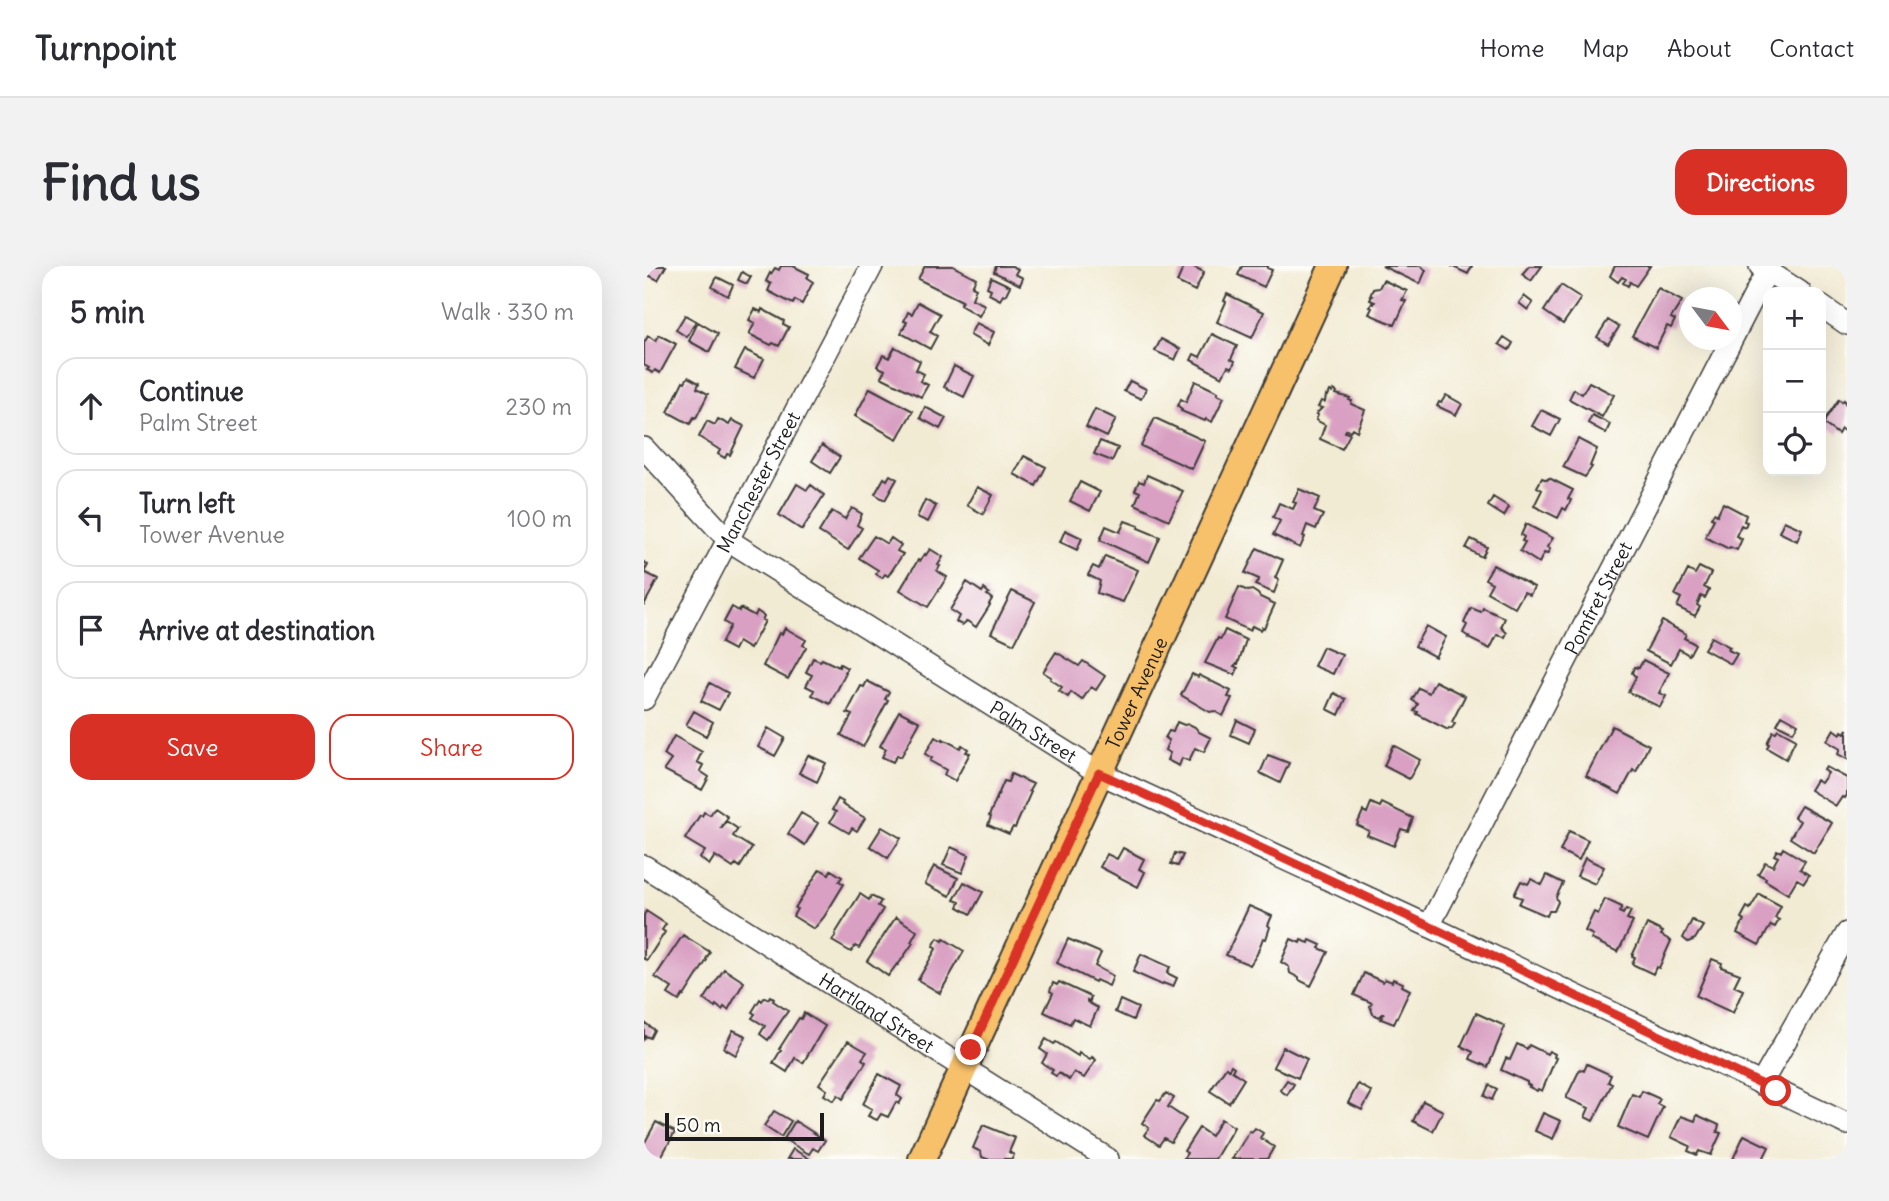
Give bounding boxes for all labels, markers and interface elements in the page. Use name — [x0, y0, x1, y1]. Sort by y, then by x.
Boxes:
text: Turnpoint — [35, 27, 176, 69]
text: Home — [1480, 33, 1544, 63]
text: Map — [1582, 33, 1629, 63]
text: About — [1667, 33, 1731, 63]
text: Contact — [1769, 33, 1854, 63]
button: Directions — [1675, 149, 1847, 215]
text: Find us — [42, 152, 200, 213]
north arrow — [1679, 287, 1742, 350]
map controls — [1763, 287, 1826, 476]
button: + — [1763, 287, 1826, 350]
text: 5 min — [70, 293, 145, 331]
text: Walk · 330 m — [441, 297, 574, 326]
button: − — [1763, 350, 1826, 413]
text: Continue — [139, 375, 244, 408]
icon: ahead — [72, 387, 110, 425]
text: 230 m — [506, 392, 572, 421]
text: Palm Street — [139, 408, 258, 437]
street label: Manchester Street — [711, 408, 805, 557]
button: locate — [1763, 413, 1826, 476]
text: Turn left — [139, 487, 235, 520]
icon: left — [72, 499, 110, 537]
text: 100 m — [507, 504, 572, 533]
text: Tower Avenue — [139, 520, 285, 549]
street label: Pomfret Street — [1559, 538, 1637, 659]
icon: arrive — [72, 611, 110, 649]
text: Arrive at destination — [139, 614, 375, 647]
street label: Tower Avenue — [1100, 633, 1173, 753]
street label: Palm Street — [985, 695, 1081, 768]
button: Save — [70, 714, 315, 780]
button: Share — [329, 714, 574, 780]
street label: Hartland Street — [815, 968, 938, 1058]
route end — [955, 1034, 986, 1065]
route start — [1760, 1075, 1791, 1106]
scale bar — [665, 1110, 824, 1142]
text: 50 m — [676, 1113, 721, 1137]

